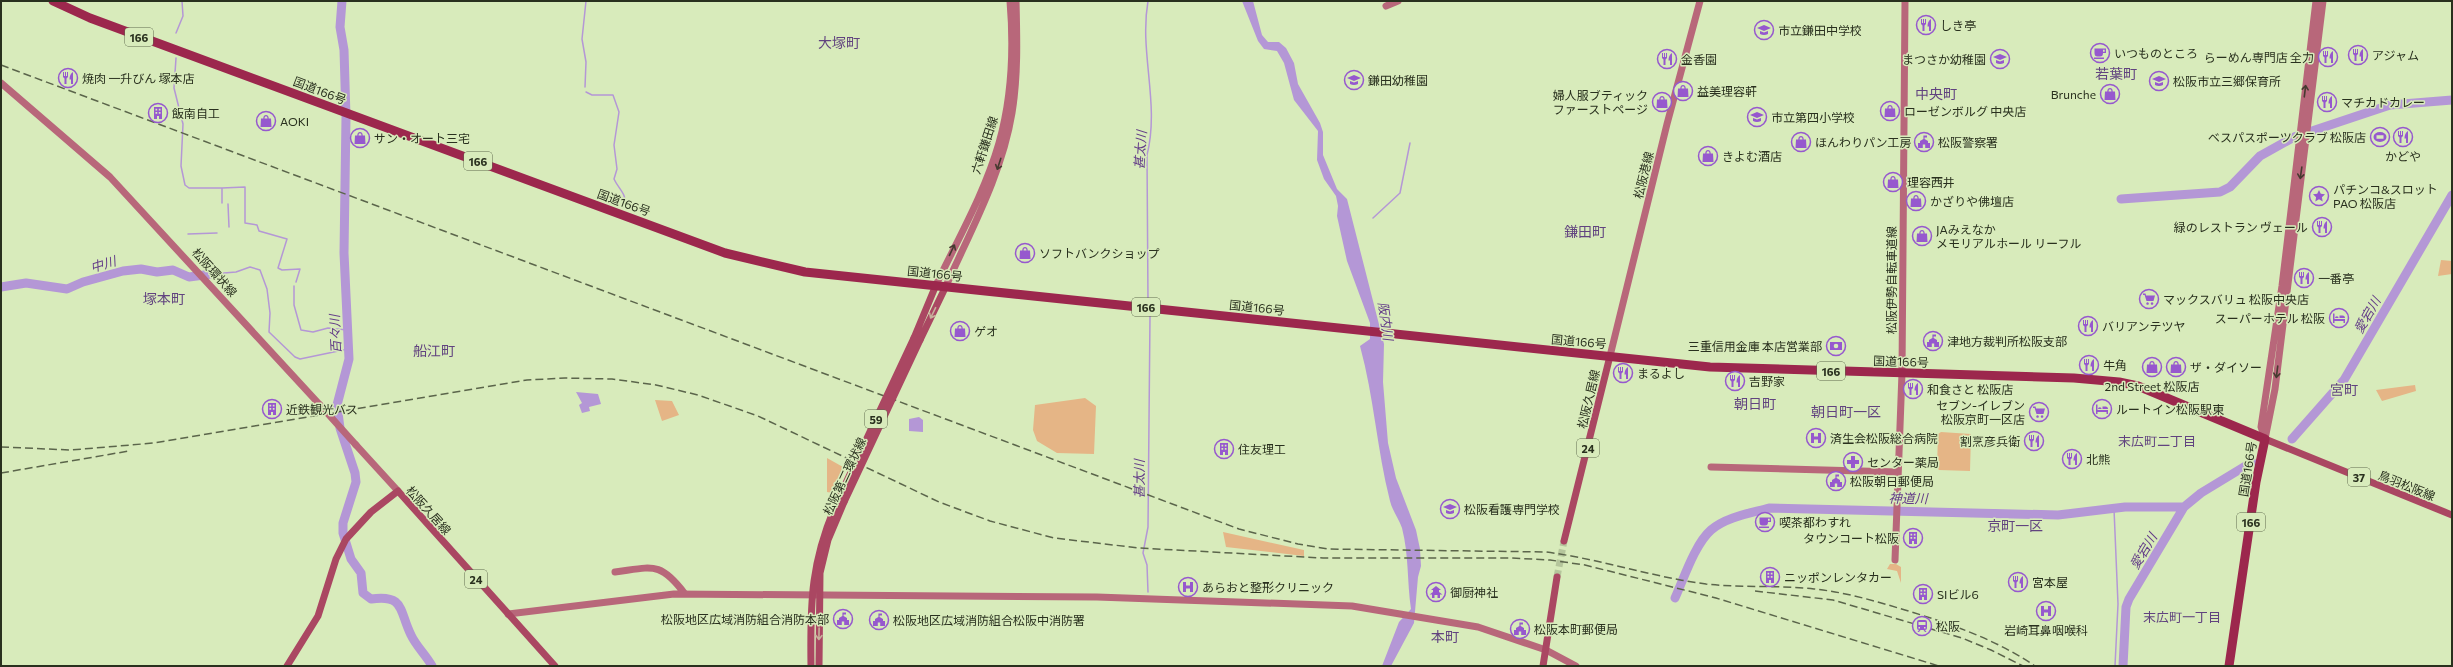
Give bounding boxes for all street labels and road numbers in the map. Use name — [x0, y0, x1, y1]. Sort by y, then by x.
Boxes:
road number: 166 — [125, 28, 153, 46]
street label: 国道166号 — [291, 73, 349, 107]
street label: 六軒鎌田線 — [968, 114, 1000, 176]
street label: 松阪港線 — [1630, 150, 1656, 200]
road number: 166 — [464, 152, 492, 170]
street label: 国道166号 — [595, 186, 653, 218]
street label: 松阪伊勢自転車道線 — [1884, 226, 1898, 334]
street label: 松阪環状線 — [190, 245, 240, 299]
street label: 国道166号 — [907, 263, 963, 283]
street label: 国道166号 — [1229, 297, 1285, 317]
road number: 166 — [1132, 298, 1160, 316]
street label: 国道166号 — [1551, 332, 1607, 350]
street label: 国道166号 — [1873, 353, 1929, 369]
road number: 166 — [1817, 362, 1845, 380]
street label: 松阪久居線 — [1574, 368, 1602, 430]
road number: 59 — [865, 410, 887, 428]
street label: 松阪第二環状線 — [820, 435, 868, 517]
road number: 24 — [1577, 439, 1599, 457]
street label: 国道166号 — [2236, 440, 2258, 498]
street label: 鳥羽松阪線 — [2377, 467, 2437, 503]
road number: 37 — [2348, 468, 2370, 486]
street label: 松阪久居線 — [404, 483, 454, 537]
road number: 166 — [2237, 513, 2265, 531]
road number: 24 — [465, 570, 487, 588]

